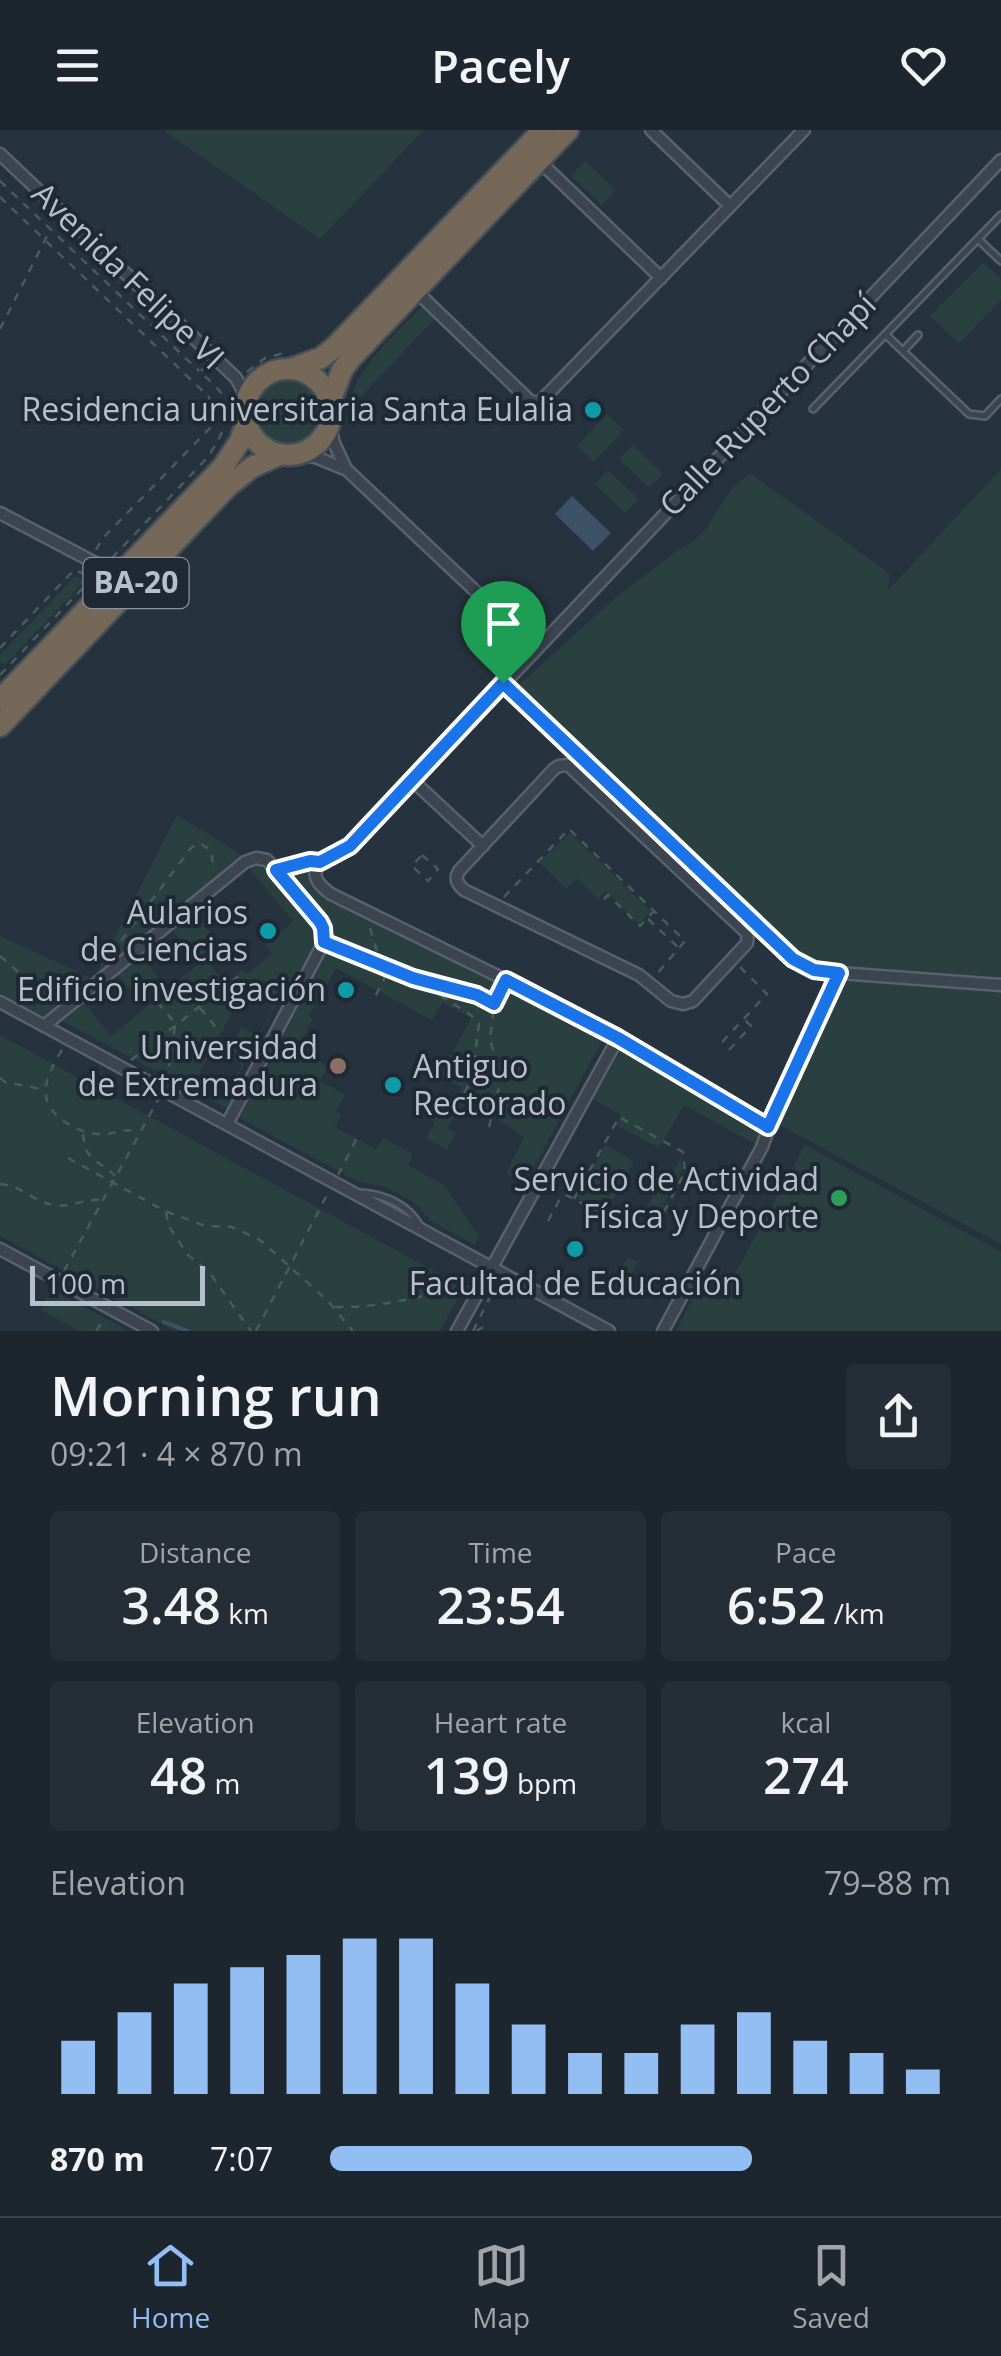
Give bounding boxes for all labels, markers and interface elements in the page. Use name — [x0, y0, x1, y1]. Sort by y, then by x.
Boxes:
text: Pacely — [431, 35, 570, 96]
icon: menu — [50, 38, 105, 93]
icon: heart — [896, 38, 951, 93]
street label: Avenida Felipe VI — [23, 172, 235, 378]
street label: Calle Ruperto Chapí — [649, 282, 885, 525]
place label: Residencia universitaria Santa Eulalia — [22, 387, 573, 430]
marker: Residencia universitaria Santa Eulalia — [582, 399, 604, 421]
road number: BA-20 — [84, 558, 188, 608]
pin — [461, 581, 546, 684]
icon: arrive — [476, 596, 531, 651]
place label: Aularios de Ciencias — [80, 890, 248, 970]
marker: Aularios de Ciencias — [257, 920, 279, 942]
place label: Edificio investigación — [17, 967, 326, 1010]
marker: Edificio investigación — [335, 979, 357, 1001]
place label: Universidad de Extremadura — [78, 1025, 318, 1105]
place label: Antiguo Rectorado — [413, 1044, 566, 1124]
marker: Universidad de Extremadura — [327, 1055, 349, 1077]
marker: Antiguo Rectorado — [382, 1074, 404, 1096]
place label: Servicio de Actividad Física y Deporte — [513, 1157, 819, 1237]
marker: Servicio de Actividad Física y Deporte — [828, 1187, 850, 1209]
marker: Facultad de Educación — [564, 1238, 586, 1260]
scale bar — [30, 1261, 205, 1306]
place label: Facultad de Educación — [409, 1261, 741, 1304]
text: 100 m — [45, 1264, 126, 1302]
text: Morning run — [50, 1357, 382, 1432]
button: share — [846, 1364, 951, 1469]
text: 09:21 · 4 × 870 m — [50, 1432, 303, 1475]
text: Distance — [139, 1533, 251, 1571]
text: Time — [468, 1533, 533, 1571]
text: Pace — [775, 1533, 837, 1571]
text: 3.48 — [121, 1571, 221, 1639]
text: 23:54 — [436, 1571, 565, 1639]
text: 6:52 — [727, 1571, 826, 1639]
text: km — [221, 1594, 269, 1632]
text: /km — [826, 1594, 885, 1632]
text: Elevation — [136, 1703, 255, 1741]
text: Heart rate — [434, 1703, 567, 1741]
text: kcal — [780, 1703, 831, 1741]
text: 48 — [150, 1741, 207, 1809]
text: 139 — [424, 1741, 510, 1809]
text: 274 — [763, 1741, 849, 1809]
text: m — [207, 1764, 240, 1802]
text: bpm — [510, 1764, 577, 1802]
text: Elevation — [50, 1861, 186, 1904]
text: 79–88 m — [824, 1861, 951, 1904]
text: 870 m — [50, 2137, 145, 2180]
text: 7:07 — [210, 2137, 273, 2180]
tab: Home — [131, 2238, 210, 2336]
tab: Map — [472, 2238, 530, 2336]
tab: Saved — [792, 2238, 870, 2336]

